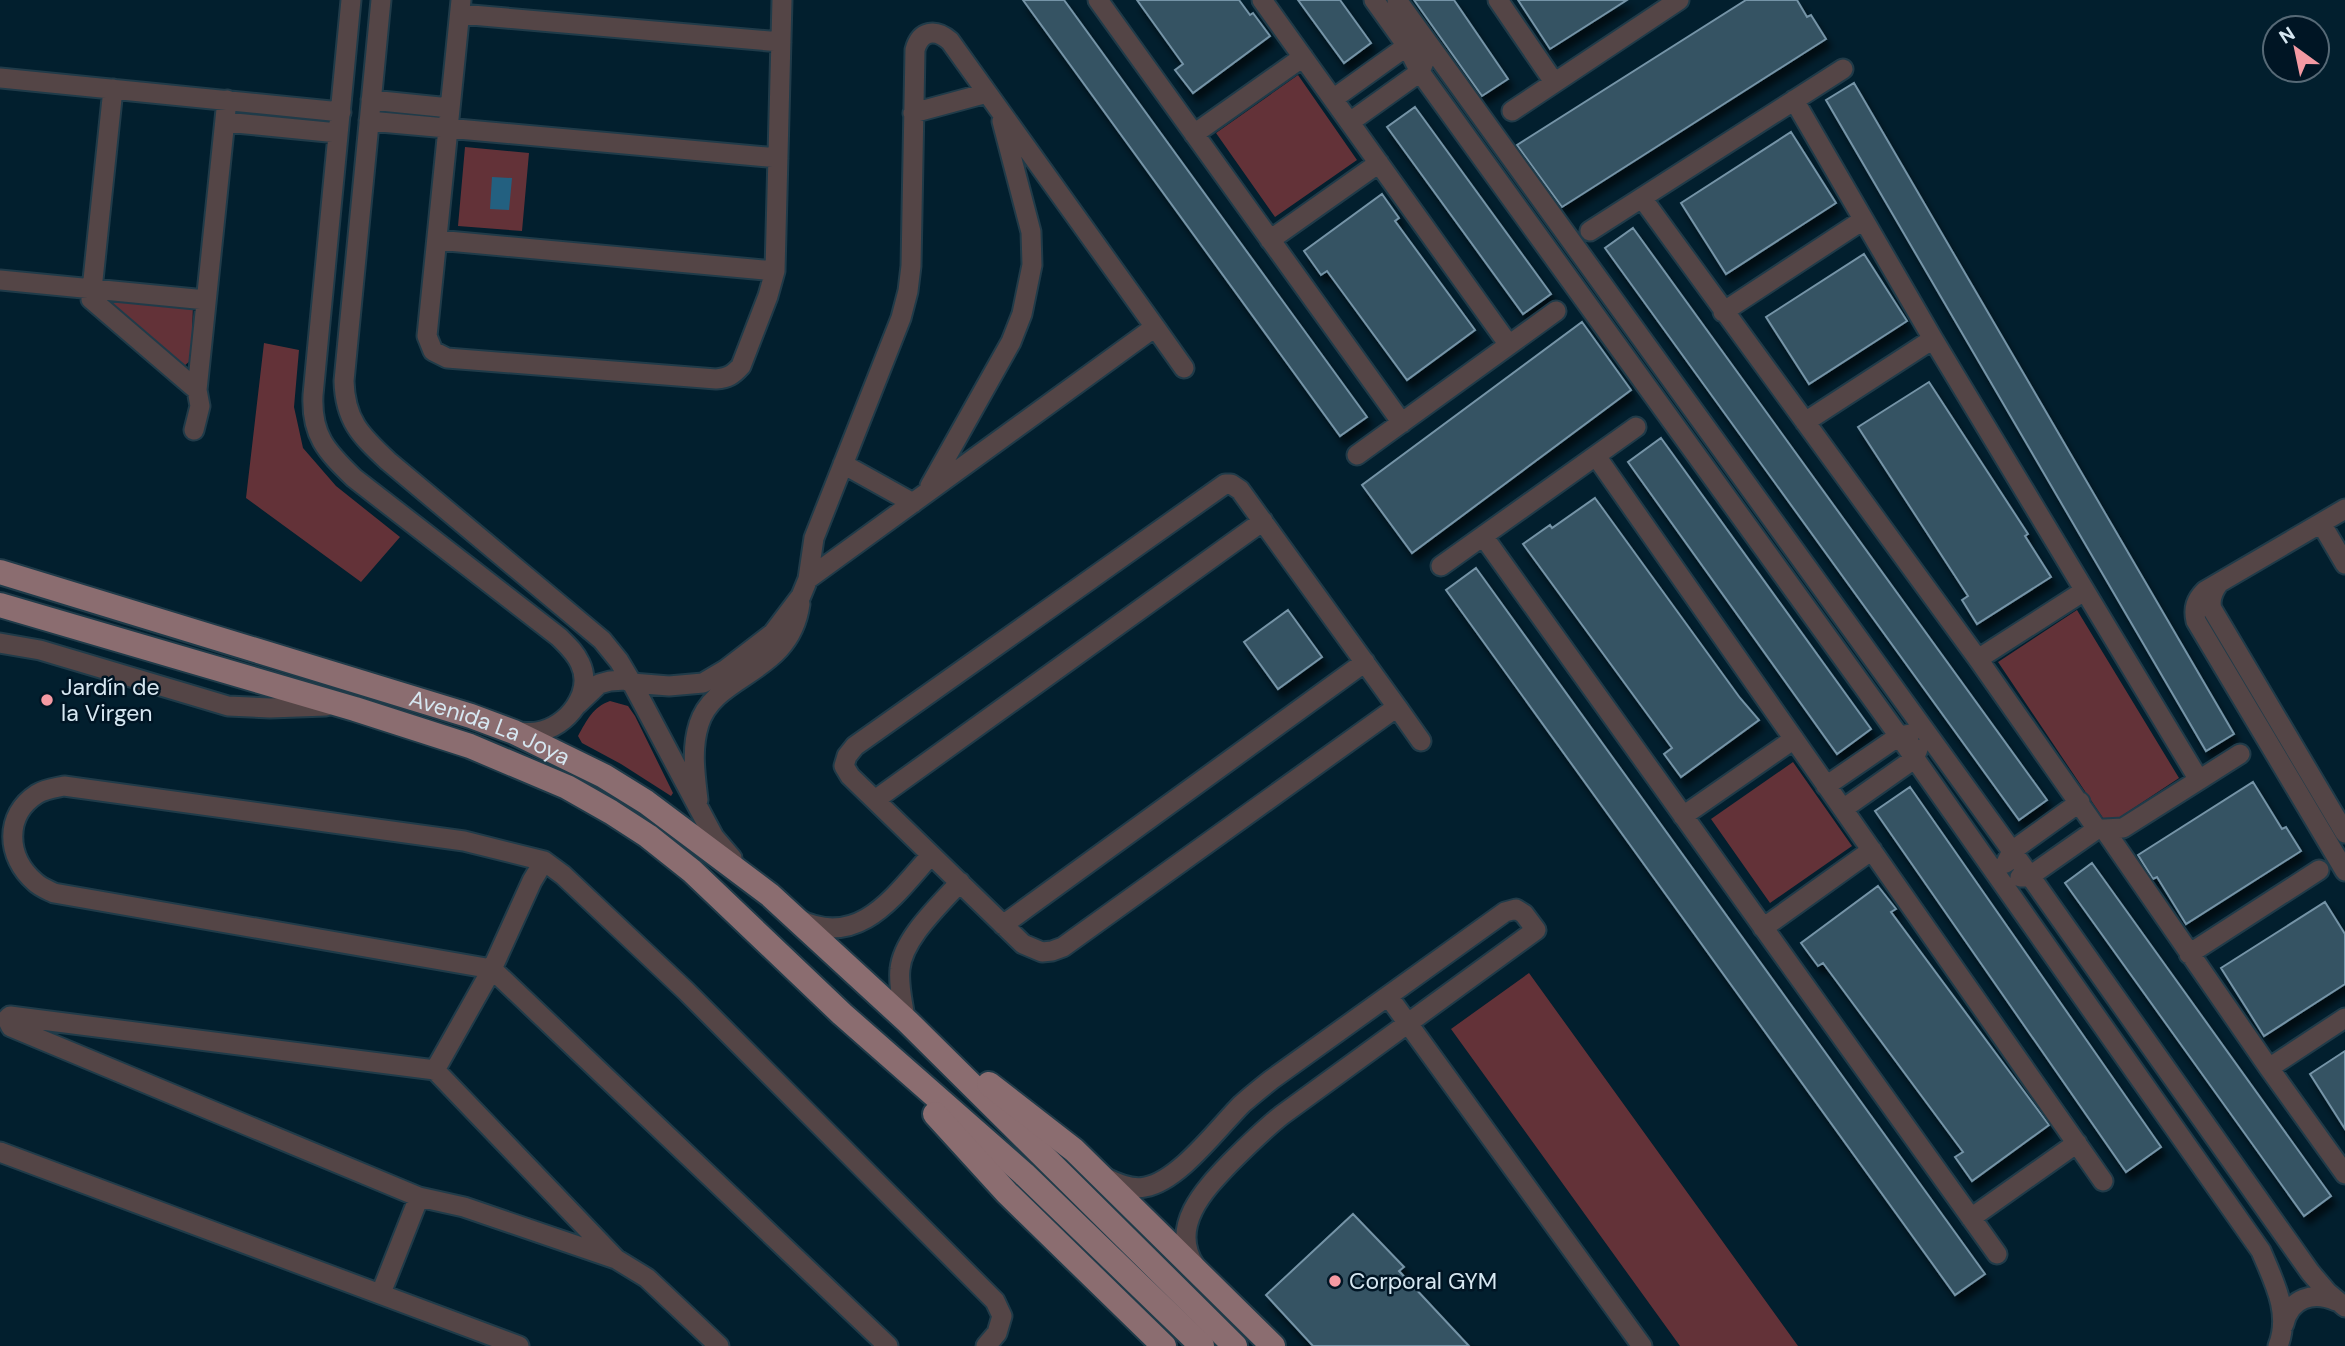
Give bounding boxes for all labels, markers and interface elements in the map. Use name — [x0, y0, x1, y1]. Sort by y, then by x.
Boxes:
north arrow — [2261, 14, 2331, 84]
text: N — [2274, 21, 2300, 49]
place label: Jardín de la Virgen — [61, 672, 159, 728]
street label: Avenida La Joya — [406, 683, 575, 772]
marker: Jardín de la Virgen — [39, 692, 55, 708]
place label: Corporal GYM — [1349, 1266, 1497, 1296]
marker: Corporal GYM — [1327, 1273, 1343, 1289]

